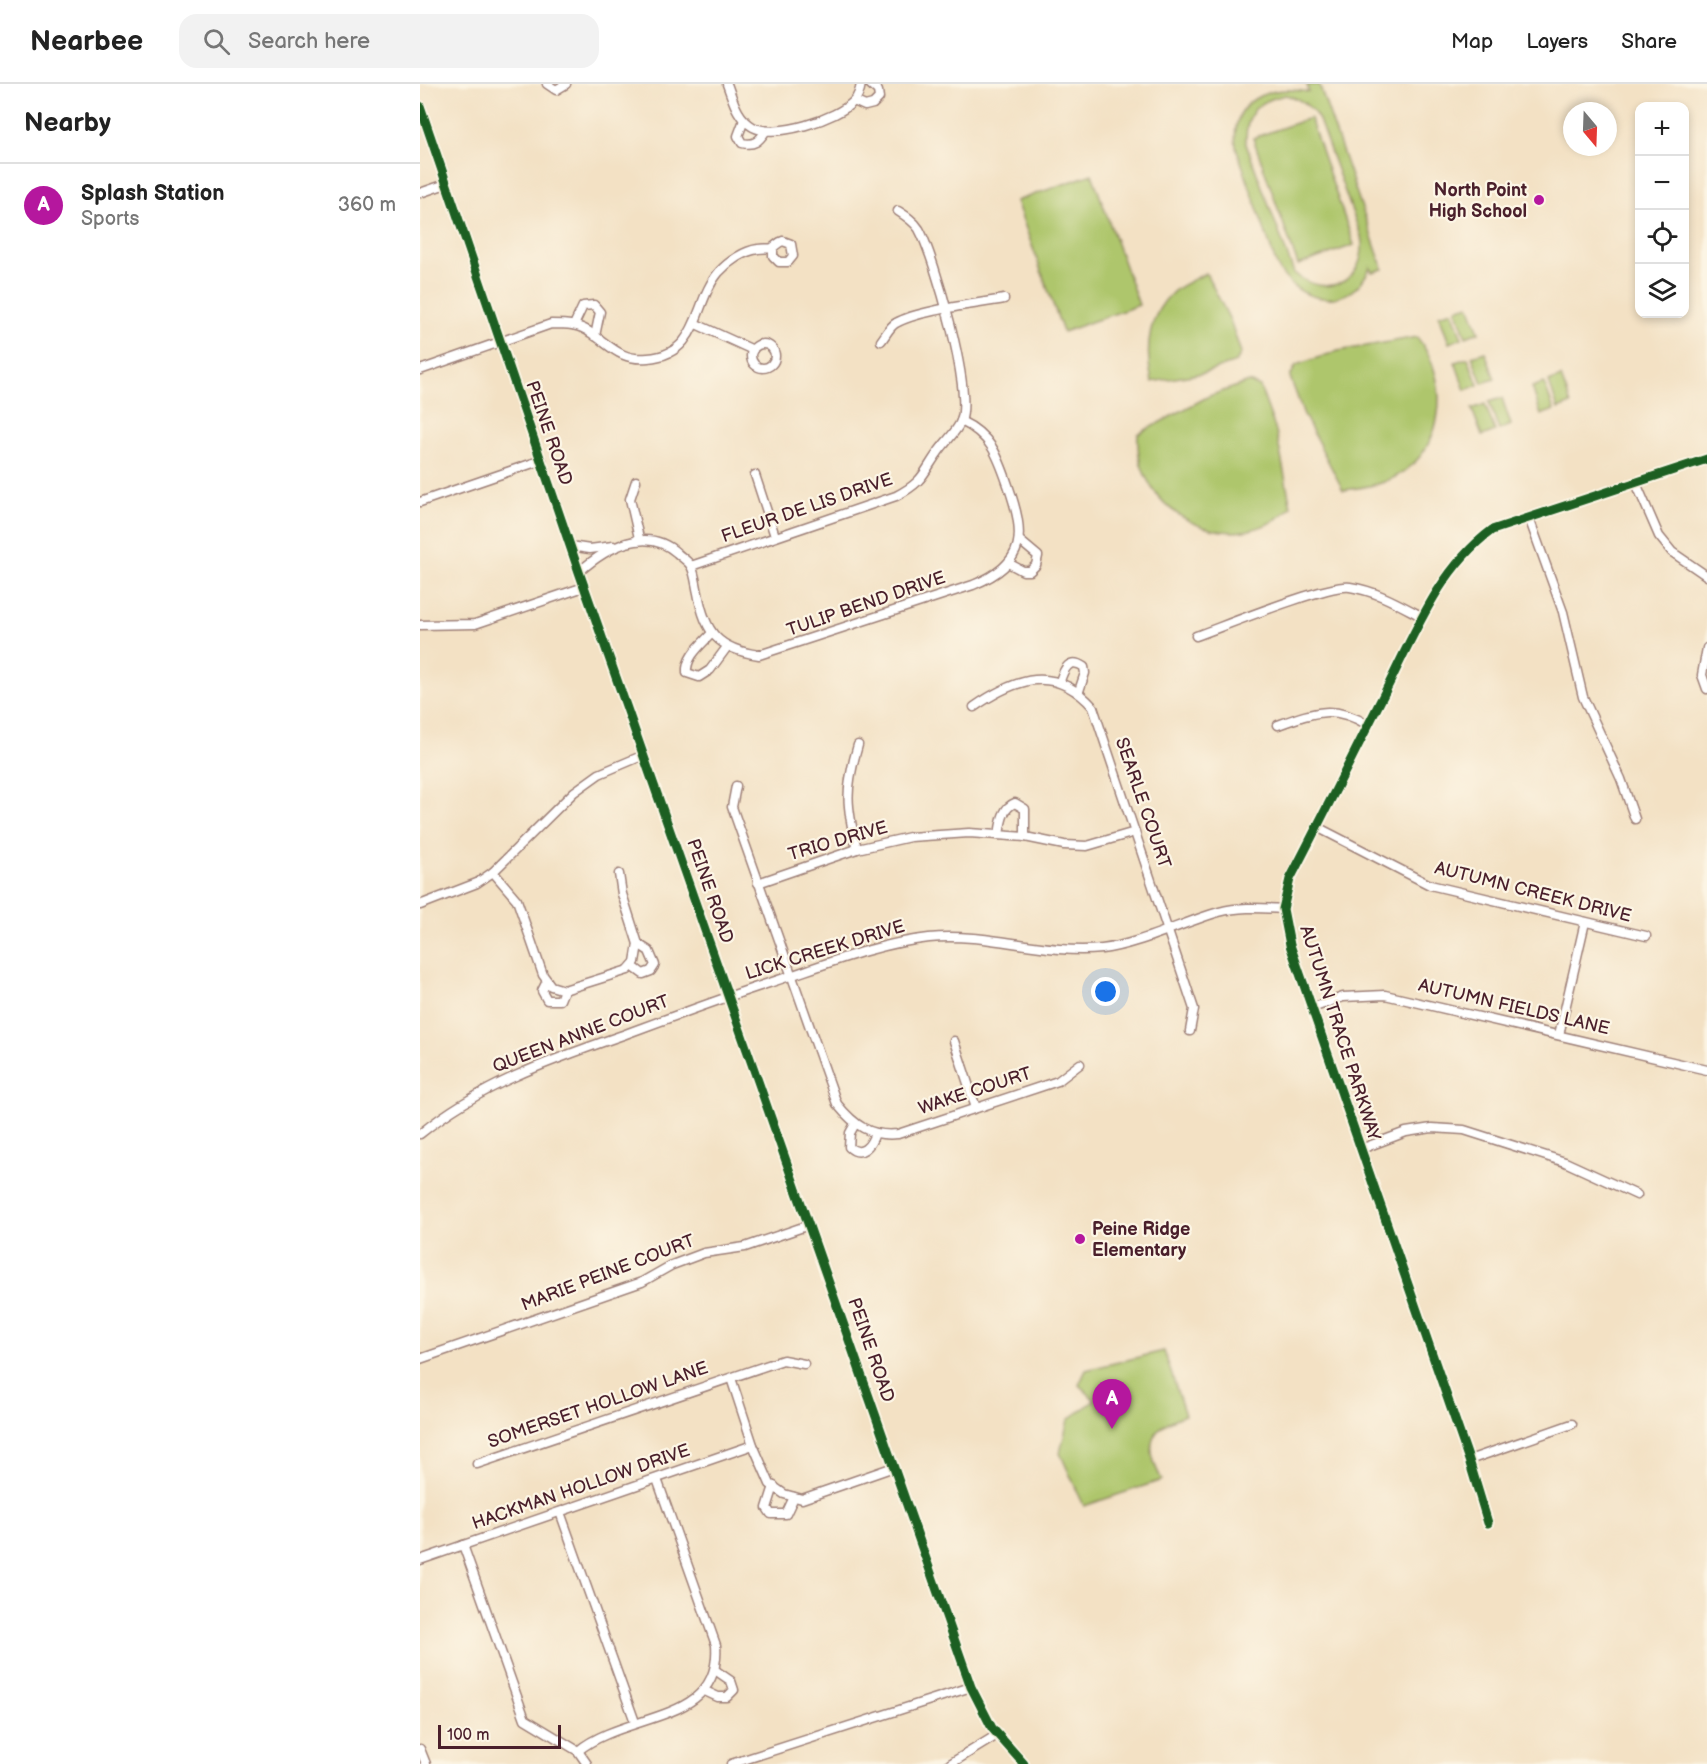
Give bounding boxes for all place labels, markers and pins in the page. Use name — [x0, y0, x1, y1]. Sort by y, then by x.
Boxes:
place label: North Point High School — [1429, 180, 1527, 222]
marker: North Point High School — [1532, 193, 1546, 207]
place label: Peine Ridge Elementary — [1092, 1219, 1190, 1261]
marker: Peine Ridge Elementary — [1073, 1232, 1087, 1246]
pin: A — [1092, 1380, 1132, 1429]

